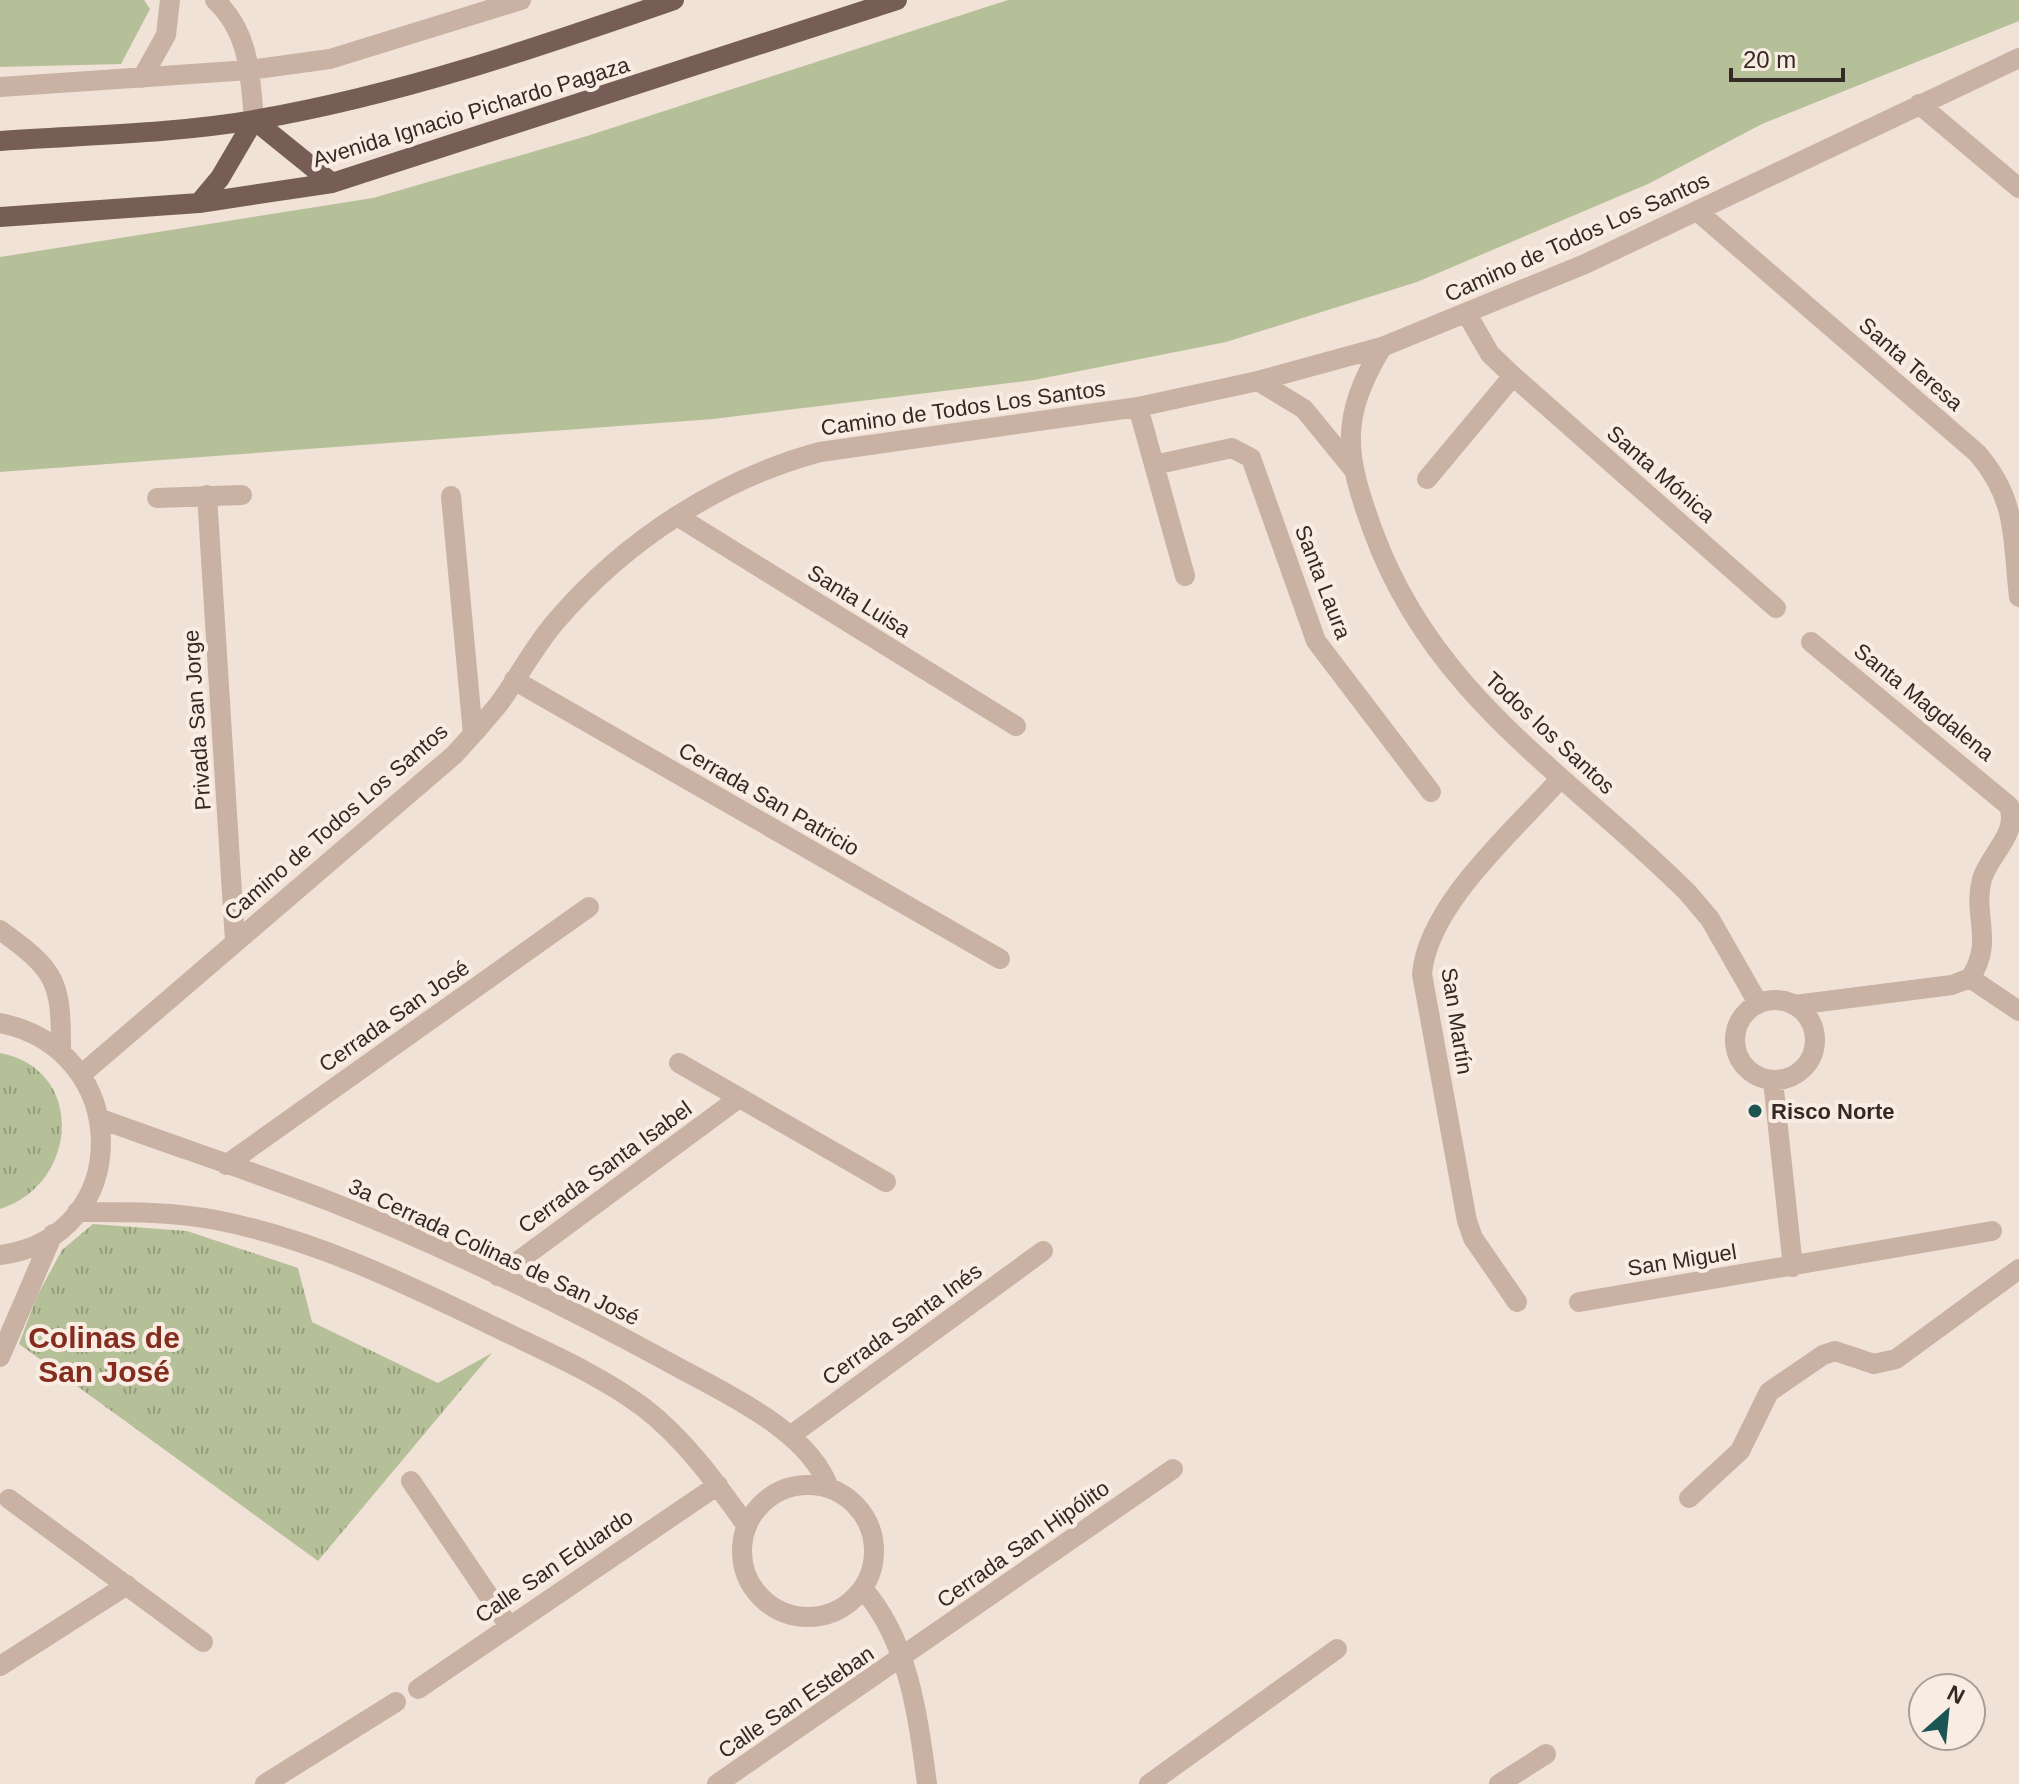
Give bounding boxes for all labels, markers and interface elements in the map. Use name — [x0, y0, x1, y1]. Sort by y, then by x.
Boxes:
scale bar — [1731, 32, 1843, 82]
text: 20 m — [1743, 46, 1796, 73]
street label: Avenida Ignacio Pichardo Pagaza — [310, 52, 633, 172]
street label: Camino de Todos Los Santos — [1441, 167, 1713, 307]
street label: Santa Teresa — [1854, 312, 1969, 416]
street label: Camino de Todos Los Santos — [819, 376, 1107, 440]
street label: Santa Mónica — [1602, 420, 1721, 528]
street label: Santa Laura — [1290, 522, 1356, 643]
street label: Santa Luisa — [803, 560, 916, 643]
street label: Privada San Jorge — [178, 629, 216, 811]
street label: Santa Magdalena — [1849, 638, 1999, 766]
street label: Todos los Santos — [1480, 667, 1620, 799]
street label: Camino de Todos Los Santos — [219, 718, 453, 926]
street label: Cerrada San Patricio — [674, 737, 864, 861]
street label: Cerrada San José — [314, 955, 474, 1077]
street label: San Martín — [1436, 966, 1478, 1076]
street label: Cerrada Santa Isabel — [514, 1096, 696, 1238]
place label: Risco Norte — [1771, 1099, 1894, 1124]
marker: Risco Norte — [1746, 1102, 1764, 1120]
street label: 3a Cerrada Colinas de San José — [345, 1173, 643, 1331]
street label: San Miguel — [1626, 1239, 1738, 1281]
street label: Cerrada Santa Inés — [817, 1258, 987, 1390]
district label: Colinas de San José — [28, 1321, 180, 1388]
street label: Cerrada San Hipólito — [932, 1475, 1114, 1613]
street label: Calle San Eduardo — [470, 1504, 638, 1628]
street label: Calle San Esteban — [713, 1641, 879, 1763]
north arrow — [1907, 1672, 1987, 1752]
text: N — [1943, 1680, 1969, 1709]

